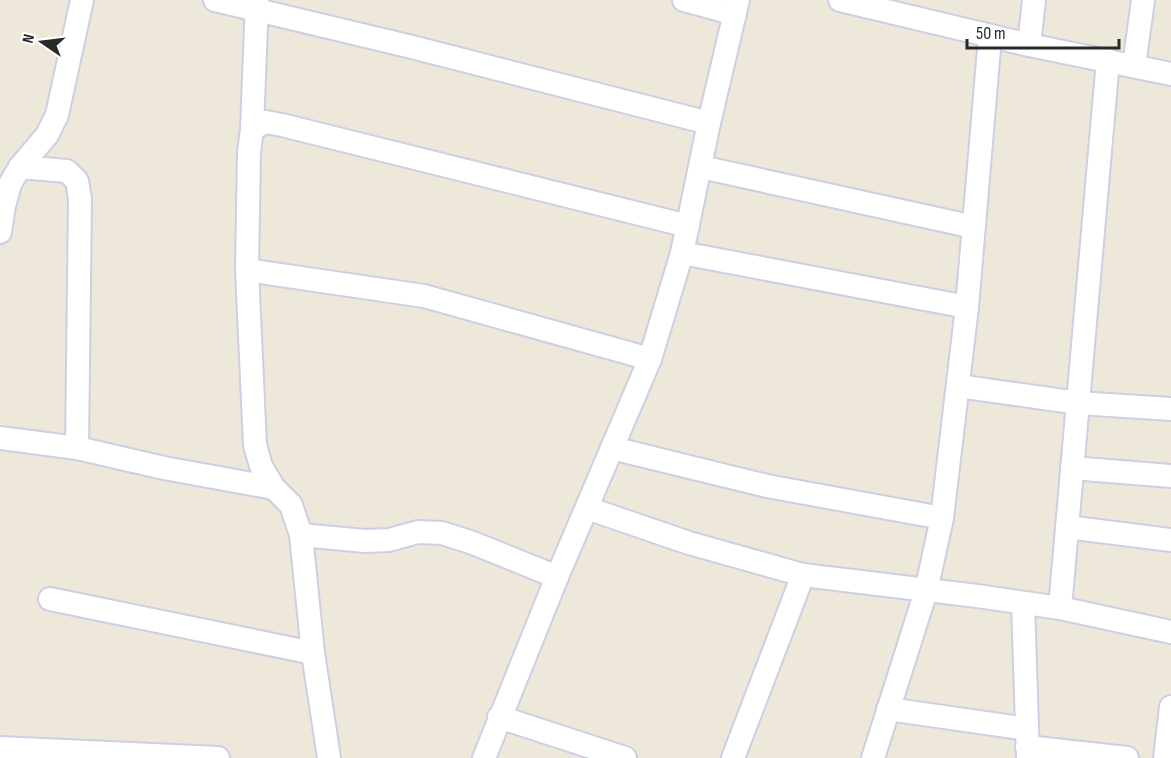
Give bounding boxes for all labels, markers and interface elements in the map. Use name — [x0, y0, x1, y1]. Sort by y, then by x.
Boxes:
north arrow — [12, 12, 72, 72]
scale bar — [967, 12, 1118, 50]
text: 50 m — [976, 23, 1006, 44]
text: N — [19, 32, 39, 45]

